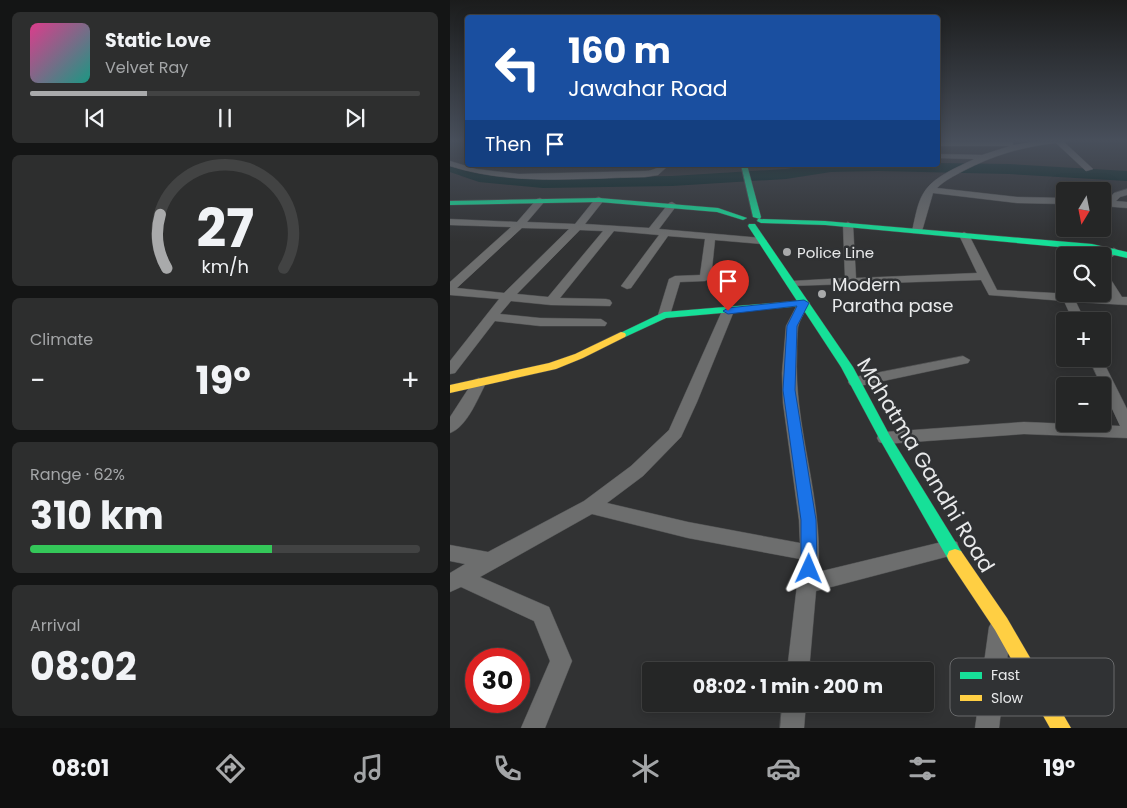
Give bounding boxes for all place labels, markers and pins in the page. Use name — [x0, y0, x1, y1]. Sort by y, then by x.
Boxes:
place label: Police Line — [797, 242, 874, 263]
marker: Police Line — [781, 246, 793, 258]
pin — [707, 260, 749, 311]
place label: Modern Paratha pase — [832, 272, 953, 318]
marker: Modern Paratha pase — [816, 288, 828, 300]

